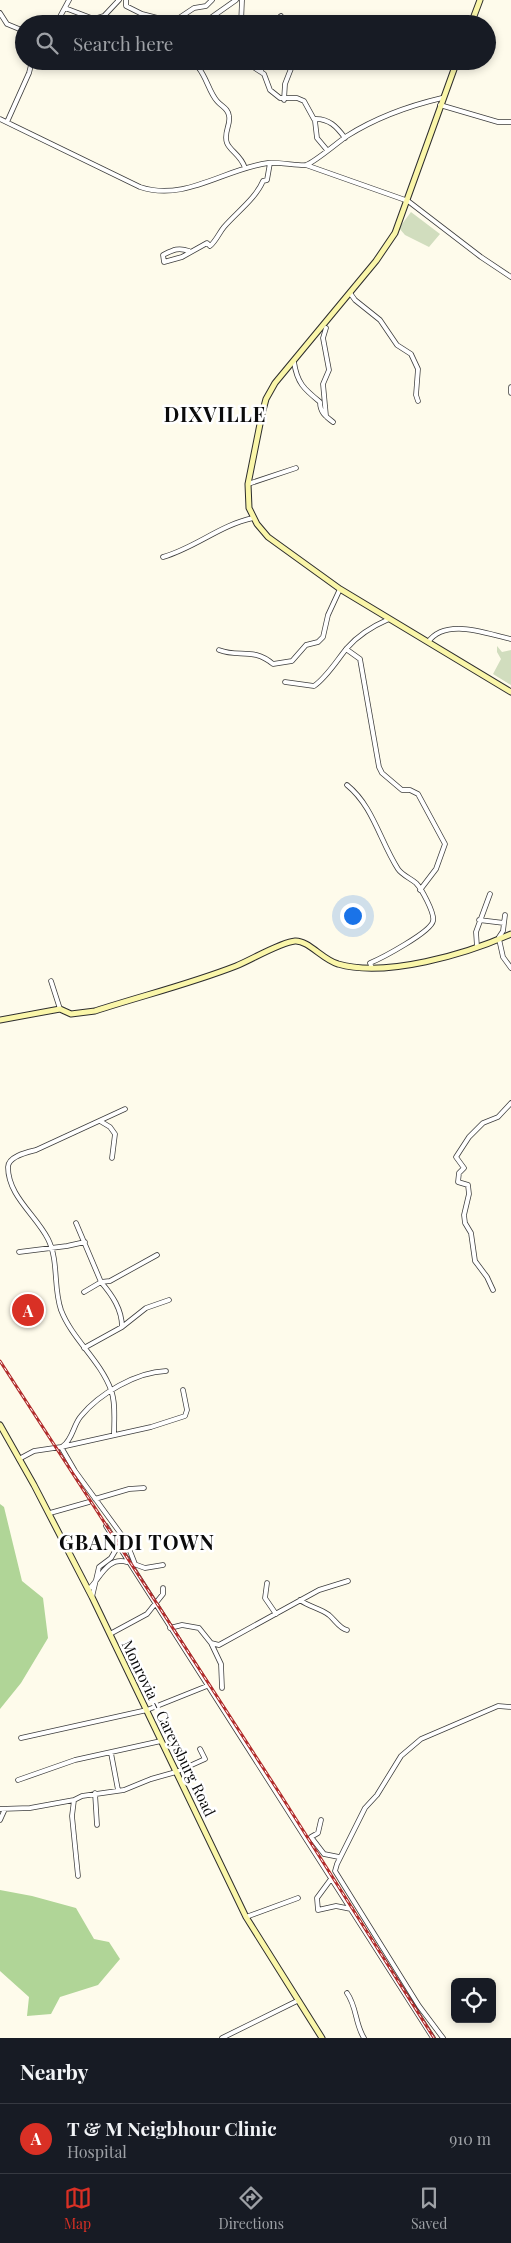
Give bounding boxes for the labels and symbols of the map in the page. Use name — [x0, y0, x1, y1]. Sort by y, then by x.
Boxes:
district label: DIXVILLE — [164, 400, 266, 427]
your location — [340, 903, 366, 929]
pin: A — [12, 1291, 44, 1329]
district label: GBANDI TOWN — [59, 1528, 215, 1555]
street label: Monrovia - Careysburg Road — [118, 1637, 221, 1820]

